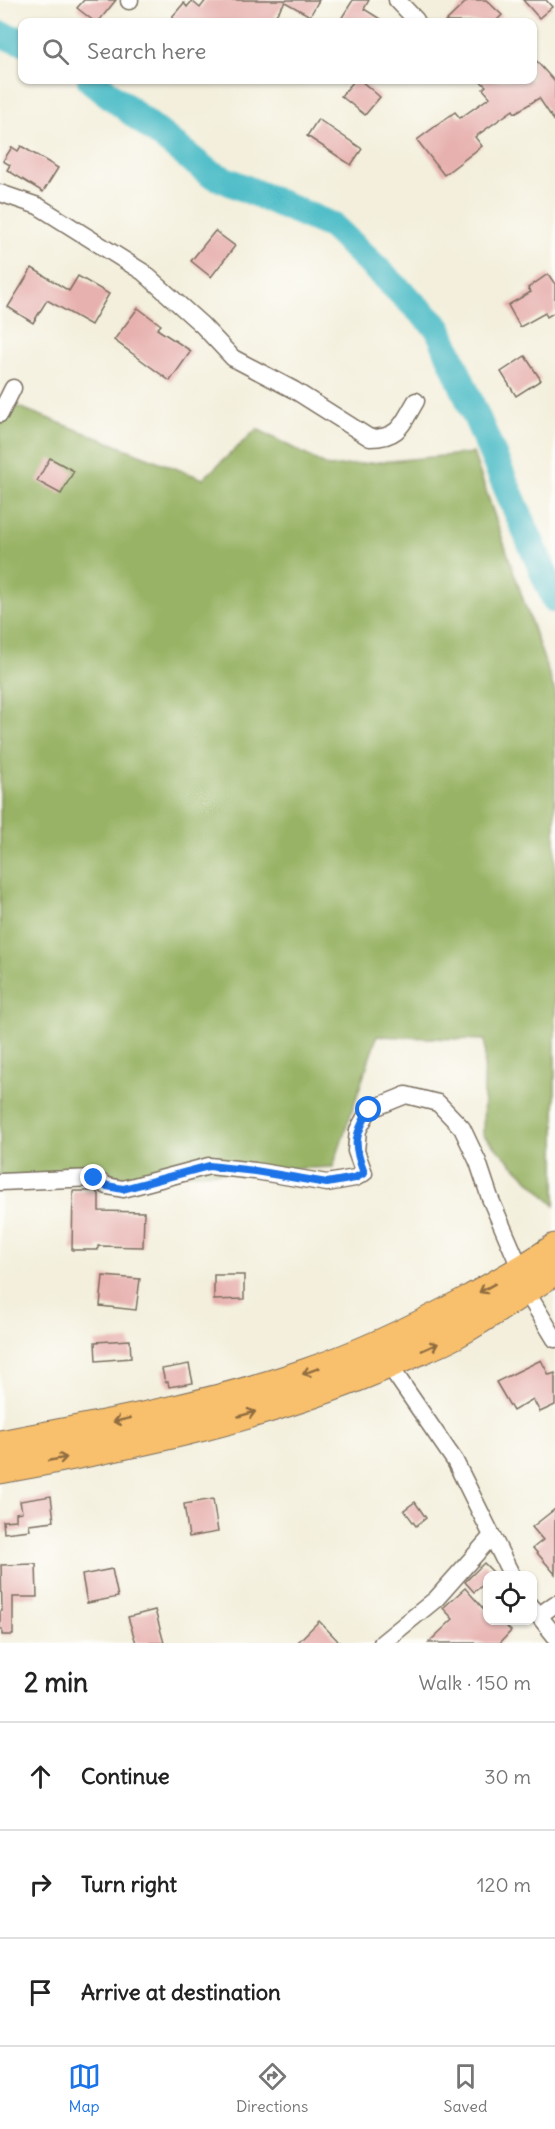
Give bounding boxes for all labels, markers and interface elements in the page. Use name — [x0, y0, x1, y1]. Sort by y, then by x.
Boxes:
search box — [18, 18, 537, 84]
icon: search — [39, 35, 72, 68]
text: Search here — [87, 37, 206, 65]
route start — [355, 1096, 381, 1122]
route end — [80, 1164, 106, 1190]
one-way arrow — [479, 1283, 496, 1295]
one-way arrow — [420, 1340, 438, 1352]
one-way arrow — [302, 1366, 320, 1377]
one-way arrow — [237, 1408, 256, 1420]
one-way arrow — [113, 1414, 132, 1426]
one-way arrow — [47, 1453, 67, 1464]
map controls — [483, 1571, 537, 1625]
button: locate — [483, 1571, 537, 1625]
text: 2 min — [24, 1666, 88, 1699]
text: Walk · 150 m — [419, 1670, 531, 1695]
icon: ahead — [24, 1760, 57, 1793]
text: Continue — [81, 1762, 170, 1790]
text: 30 m — [484, 1764, 531, 1789]
icon: right — [24, 1868, 57, 1901]
text: Turn right — [81, 1870, 177, 1898]
text: 120 m — [477, 1872, 531, 1897]
icon: arrive — [24, 1976, 57, 2009]
text: Arrive at destination — [81, 1978, 281, 2006]
tab: Map — [68, 2060, 101, 2116]
tab: Directions — [236, 2060, 308, 2116]
tab: Saved — [444, 2060, 487, 2116]

